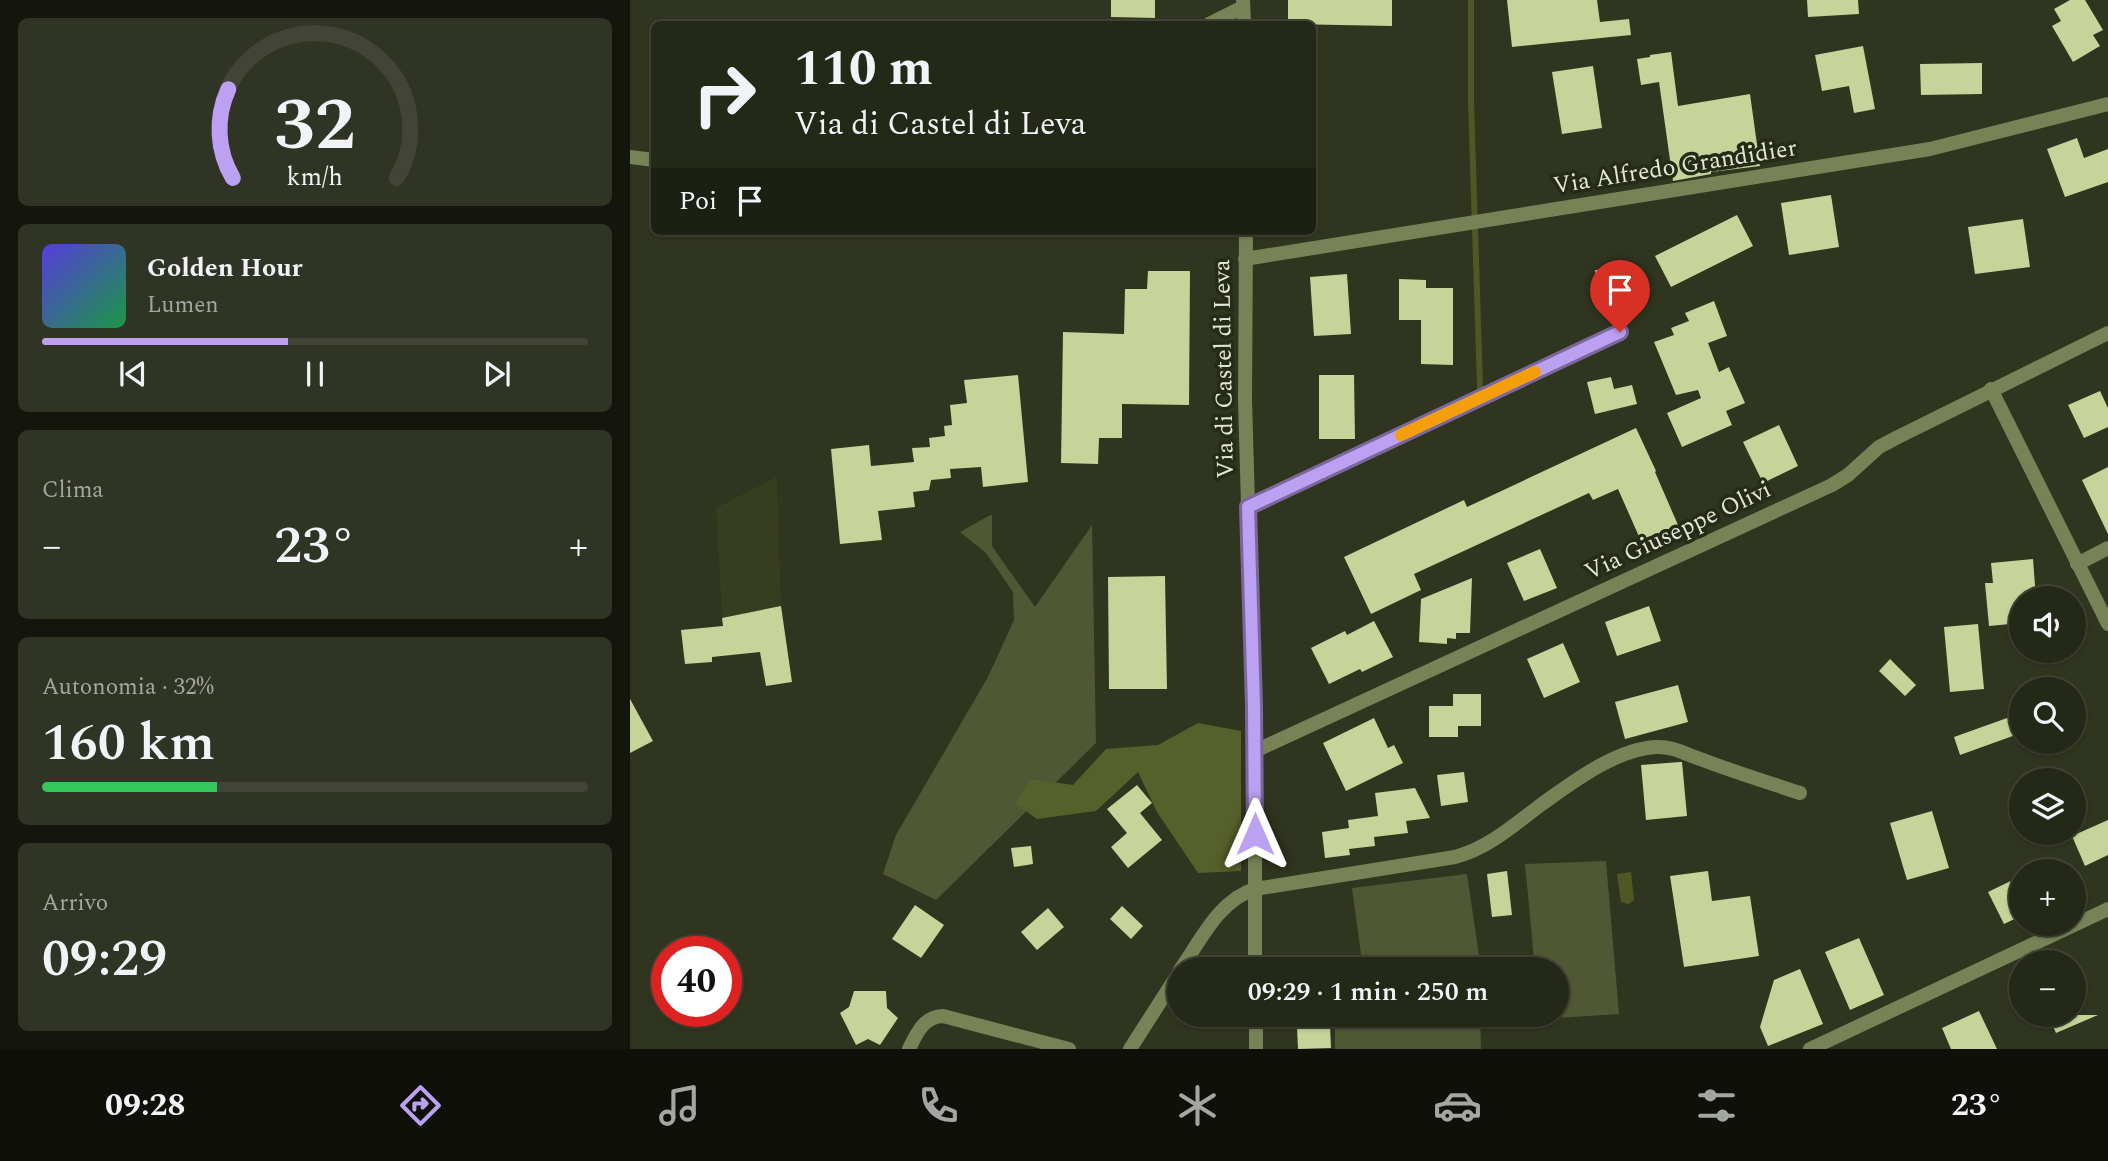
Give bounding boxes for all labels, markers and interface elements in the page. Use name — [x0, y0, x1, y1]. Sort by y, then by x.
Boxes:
text: 110 m — [794, 32, 933, 107]
icon: right — [679, 49, 770, 140]
text: 32 — [274, 71, 356, 182]
text: Via di Castel di Leva — [794, 100, 1086, 149]
street label: Via Alfredo Grandidier — [1550, 130, 1800, 204]
text: km/h — [287, 159, 343, 197]
text: Poi — [679, 181, 717, 221]
icon: arrive — [731, 182, 769, 220]
text: Golden Hour — [147, 248, 303, 288]
street label: Via di Castel di Leva — [1204, 259, 1244, 479]
pin — [1590, 260, 1650, 332]
icon: arrive — [1601, 271, 1639, 309]
text: Lumen — [147, 288, 219, 323]
icon: previous — [114, 355, 152, 393]
icon: pause — [296, 355, 334, 393]
icon: next — [478, 355, 516, 393]
street label: Via Giuseppe Olivi — [1579, 472, 1777, 590]
text: Clima — [42, 473, 104, 508]
text: 23° — [274, 507, 356, 586]
text: − — [42, 518, 61, 576]
text: + — [569, 518, 588, 576]
map controls — [2009, 586, 2086, 1027]
button: sound — [2009, 586, 2086, 663]
text: Autonomia · 32% — [42, 670, 214, 705]
button: search — [2009, 677, 2086, 754]
text: 160 km — [42, 704, 215, 783]
button: layers — [2009, 768, 2086, 845]
position arrow — [1218, 797, 1292, 871]
button: + — [2009, 859, 2086, 936]
text: Arrivo — [42, 886, 108, 921]
text: 09:29 — [42, 920, 167, 999]
speed limit sign: 40 — [651, 936, 742, 1027]
button: − — [2009, 950, 2086, 1027]
text: 09:29 · 1 min · 250 m — [1248, 972, 1488, 1012]
text: 09:28 — [105, 1081, 185, 1130]
icon: directions — [396, 1081, 445, 1130]
icon: music — [655, 1081, 704, 1130]
icon: phone — [914, 1081, 963, 1130]
icon: climate — [1173, 1081, 1222, 1130]
icon: car — [1433, 1081, 1482, 1130]
icon: filters — [1692, 1081, 1741, 1130]
text: 23° — [1951, 1081, 2003, 1130]

